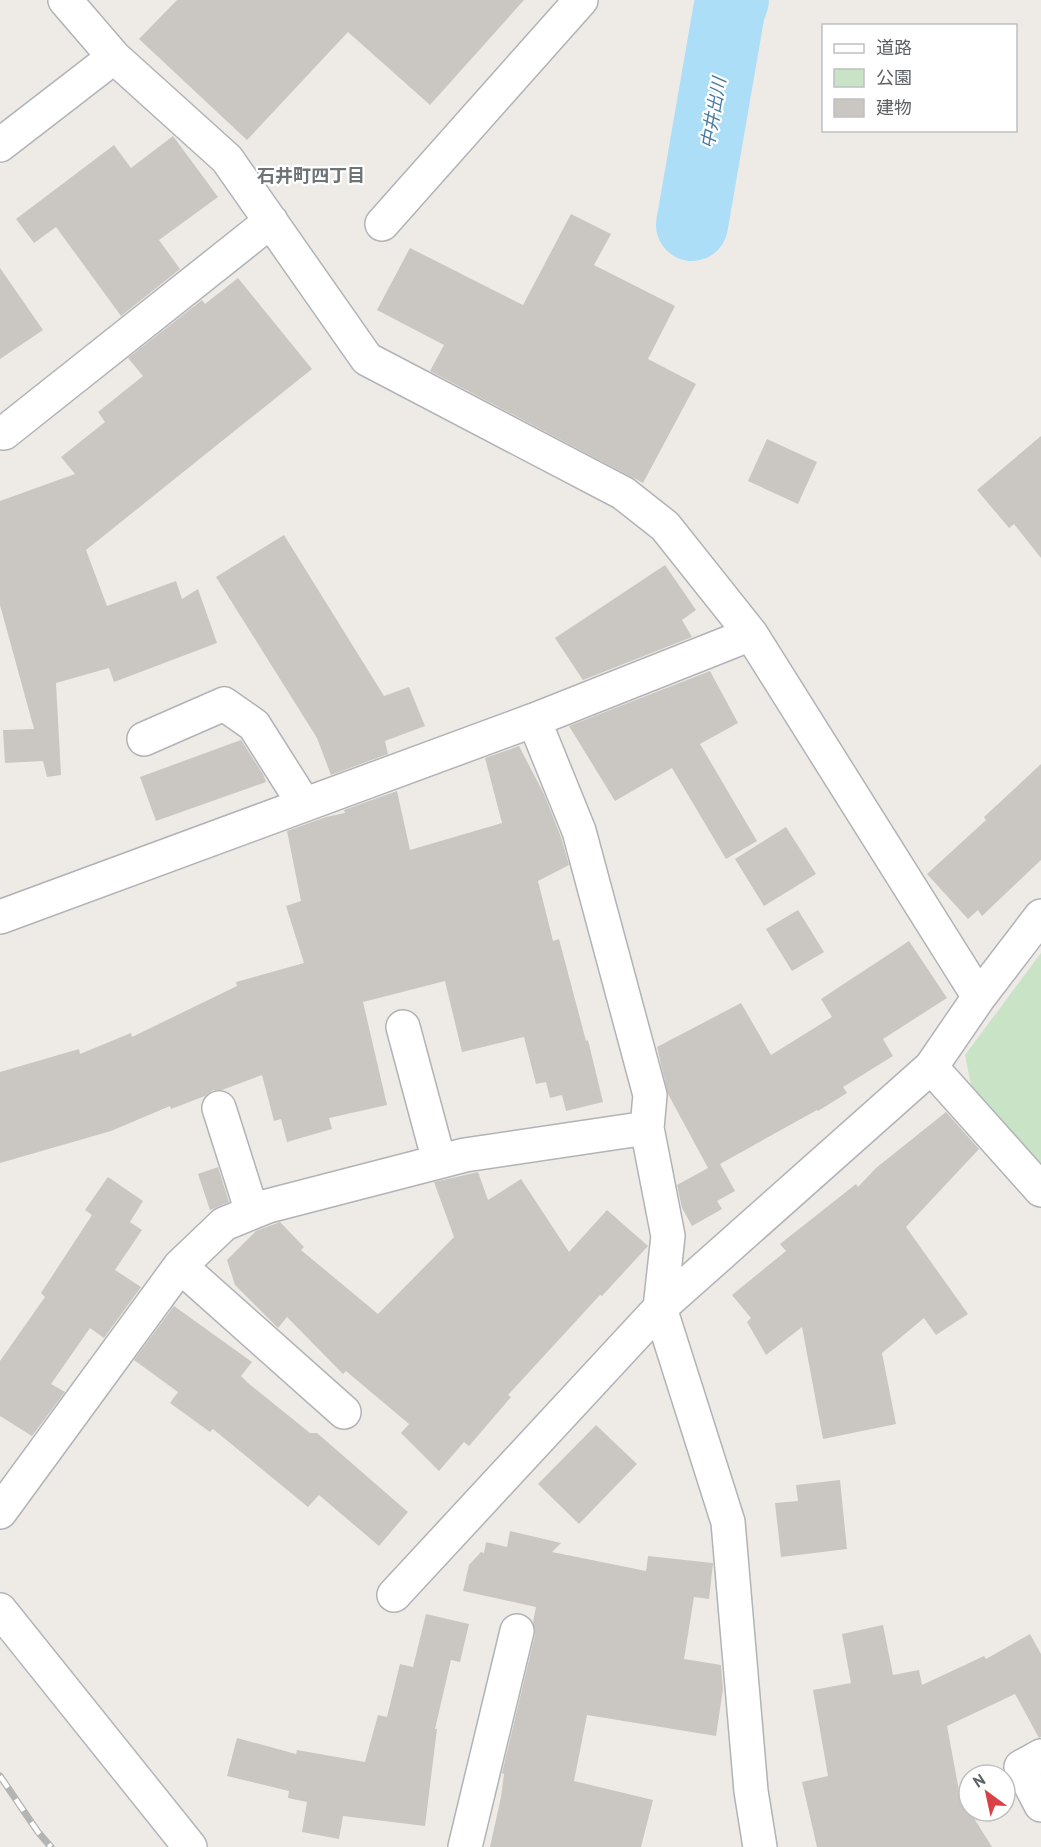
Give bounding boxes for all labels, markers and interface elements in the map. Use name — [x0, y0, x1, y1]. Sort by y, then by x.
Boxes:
legend — [822, 24, 1017, 132]
text: 道路 — [876, 36, 912, 59]
text: 公園 — [876, 66, 912, 89]
water label: 中井出川 — [695, 74, 731, 150]
text: 建物 — [876, 96, 912, 119]
district label: 石井町四丁目 — [257, 164, 365, 187]
north arrow — [957, 1763, 1017, 1823]
text: N — [969, 1769, 989, 1792]

